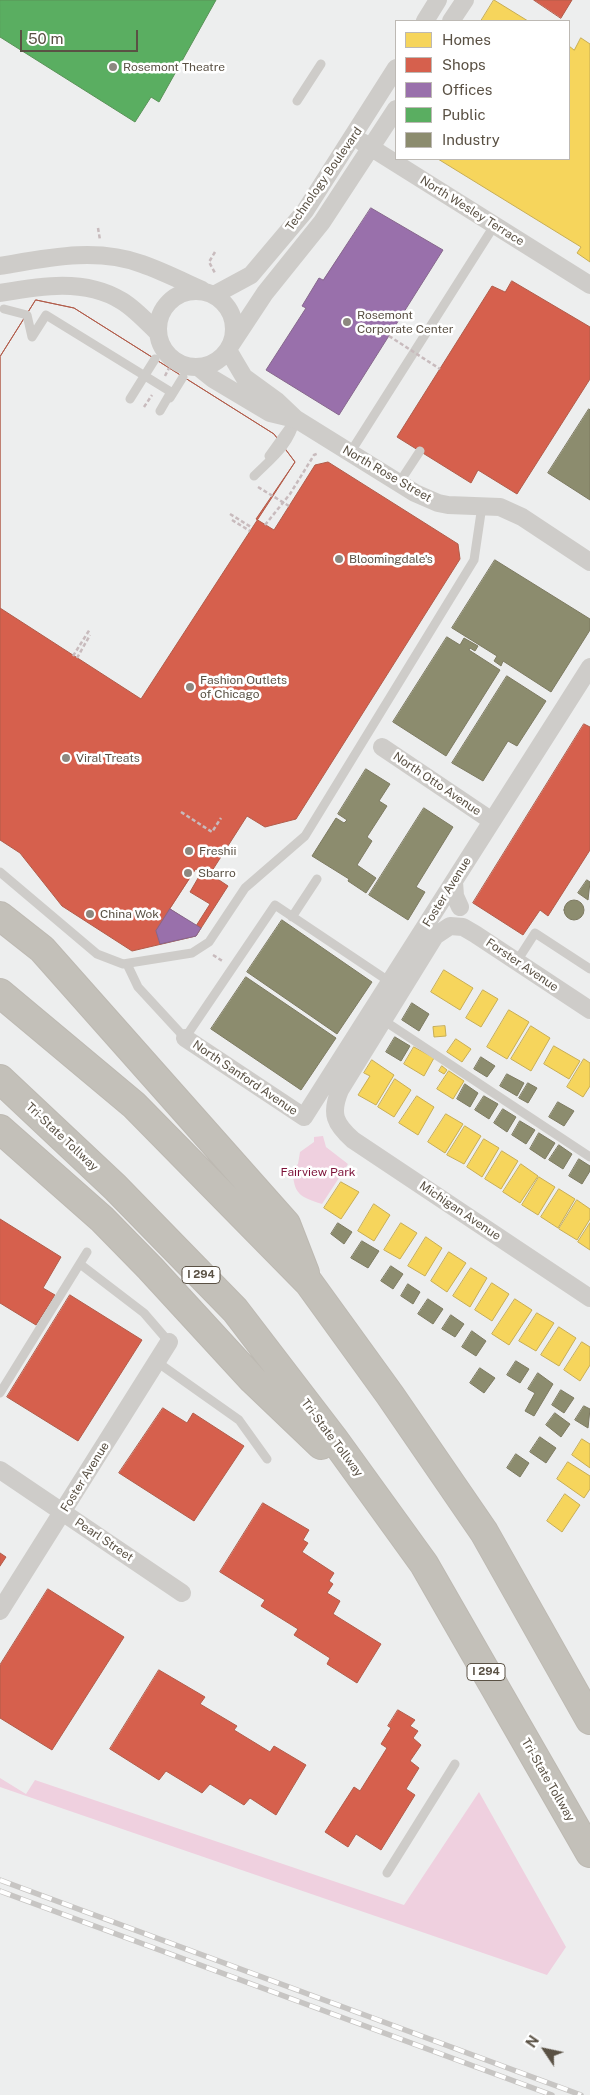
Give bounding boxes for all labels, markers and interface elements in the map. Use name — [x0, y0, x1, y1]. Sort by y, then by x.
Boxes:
scale bar — [22, 20, 140, 52]
legend — [395, 20, 570, 160]
text: 50 m — [28, 30, 63, 47]
text: Homes — [442, 31, 491, 48]
text: Shops — [442, 56, 486, 73]
place label: Rosemont Theatre — [123, 60, 225, 74]
marker: Rosemont Theatre — [107, 61, 119, 73]
text: Offices — [442, 81, 492, 98]
text: Public — [442, 106, 486, 123]
street label: Technology Boulevard — [283, 124, 365, 234]
text: Industry — [442, 131, 500, 148]
street label: North Wesley Terrace — [417, 173, 527, 249]
place label: Rosemont Corporate Center — [357, 308, 453, 336]
marker: Rosemont Corporate Center — [341, 316, 353, 328]
street label: North Rose Street — [340, 443, 434, 505]
place label: Bloomingdale's — [349, 552, 433, 566]
marker: Bloomingdale's — [333, 553, 345, 565]
place label: Fashion Outlets of Chicago — [200, 673, 287, 701]
marker: Fashion Outlets of Chicago — [184, 681, 196, 693]
street label: North Otto Avenue — [390, 749, 484, 819]
place label: Viral Treats — [76, 751, 140, 765]
marker: Viral Treats — [60, 752, 72, 764]
place label: Freshii — [199, 844, 236, 858]
marker: Freshii — [183, 845, 195, 857]
street label: Foster Avenue — [420, 854, 474, 930]
place label: Sbarro — [198, 866, 236, 880]
marker: Sbarro — [182, 867, 194, 879]
place label: China Wok — [100, 907, 159, 921]
marker: China Wok — [84, 908, 96, 920]
street label: Forster Avenue — [483, 935, 561, 995]
street label: North Sanford Avenue — [190, 1038, 300, 1118]
street label: Tri-State Tollway — [23, 1100, 101, 1174]
park label: Fairview Park — [280, 1165, 356, 1179]
street label: Michigan Avenue — [417, 1179, 503, 1243]
road number: I 294 — [182, 1266, 220, 1284]
street label: Tri-State Tollway — [298, 1396, 366, 1480]
street label: Foster Avenue — [58, 1439, 112, 1515]
street label: Pearl Street — [72, 1515, 136, 1565]
road number: I 294 — [467, 1664, 505, 1680]
street label: Tri-State Tollway — [518, 1736, 578, 1824]
north arrow — [520, 2025, 570, 2075]
text: N — [523, 2033, 542, 2051]

